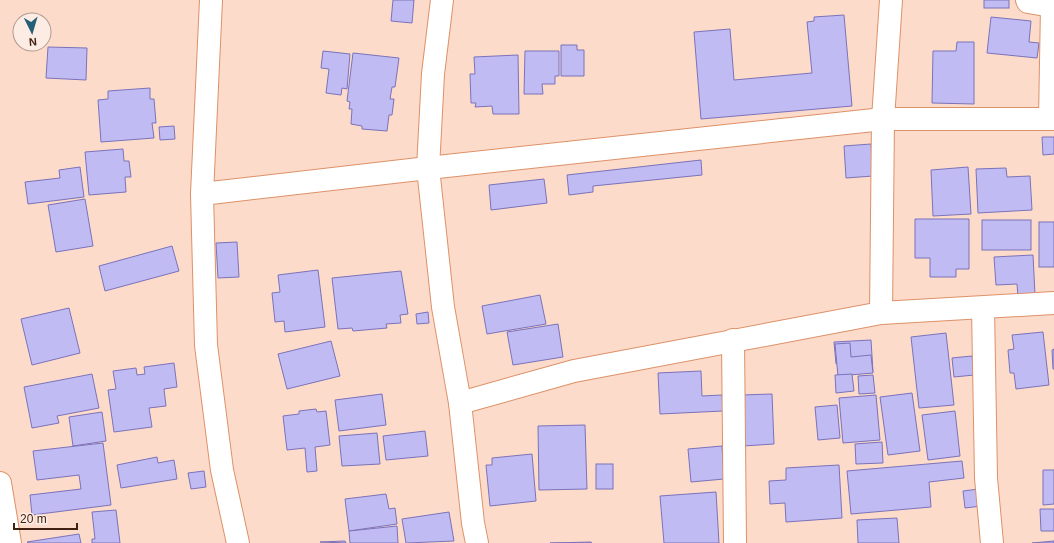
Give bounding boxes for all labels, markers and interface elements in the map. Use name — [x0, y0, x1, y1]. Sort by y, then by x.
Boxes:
north arrow — [12, 12, 52, 52]
text: N — [28, 36, 37, 48]
scale bar — [14, 505, 77, 531]
text: 20 m — [20, 512, 47, 526]

